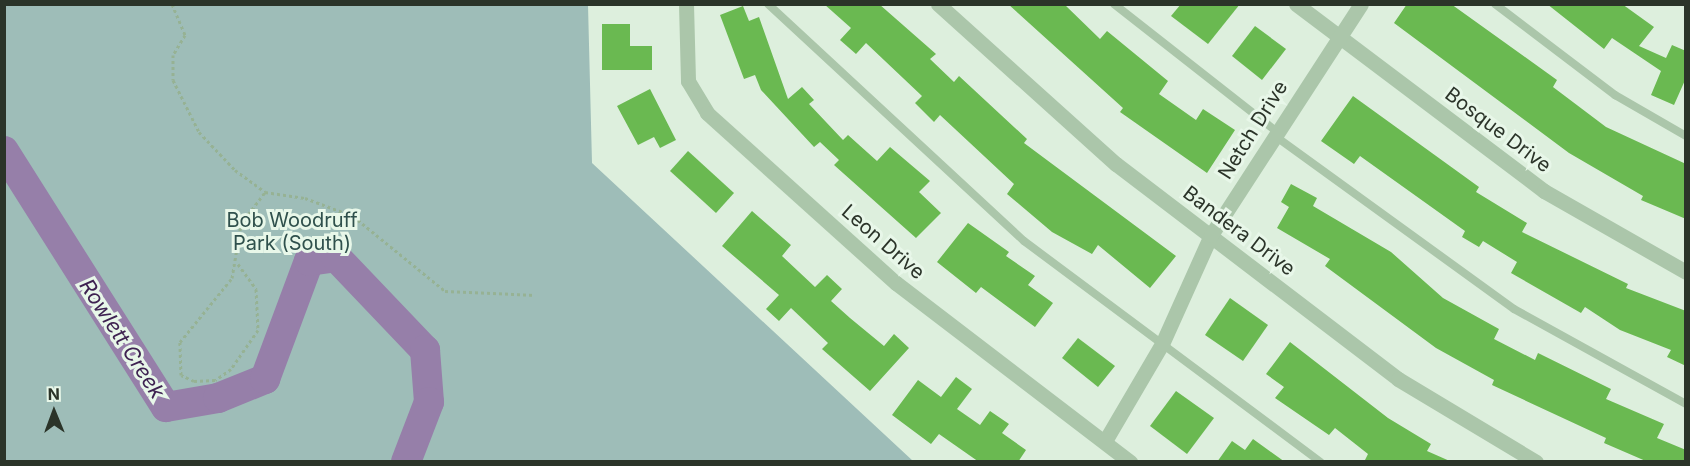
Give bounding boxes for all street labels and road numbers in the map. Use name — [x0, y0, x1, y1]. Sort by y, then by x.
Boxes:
street label: Netch Drive — [1213, 76, 1293, 184]
street label: Bosque Drive — [1440, 82, 1556, 178]
street label: Bandera Drive — [1178, 181, 1300, 281]
street label: Leon Drive — [837, 199, 929, 285]

